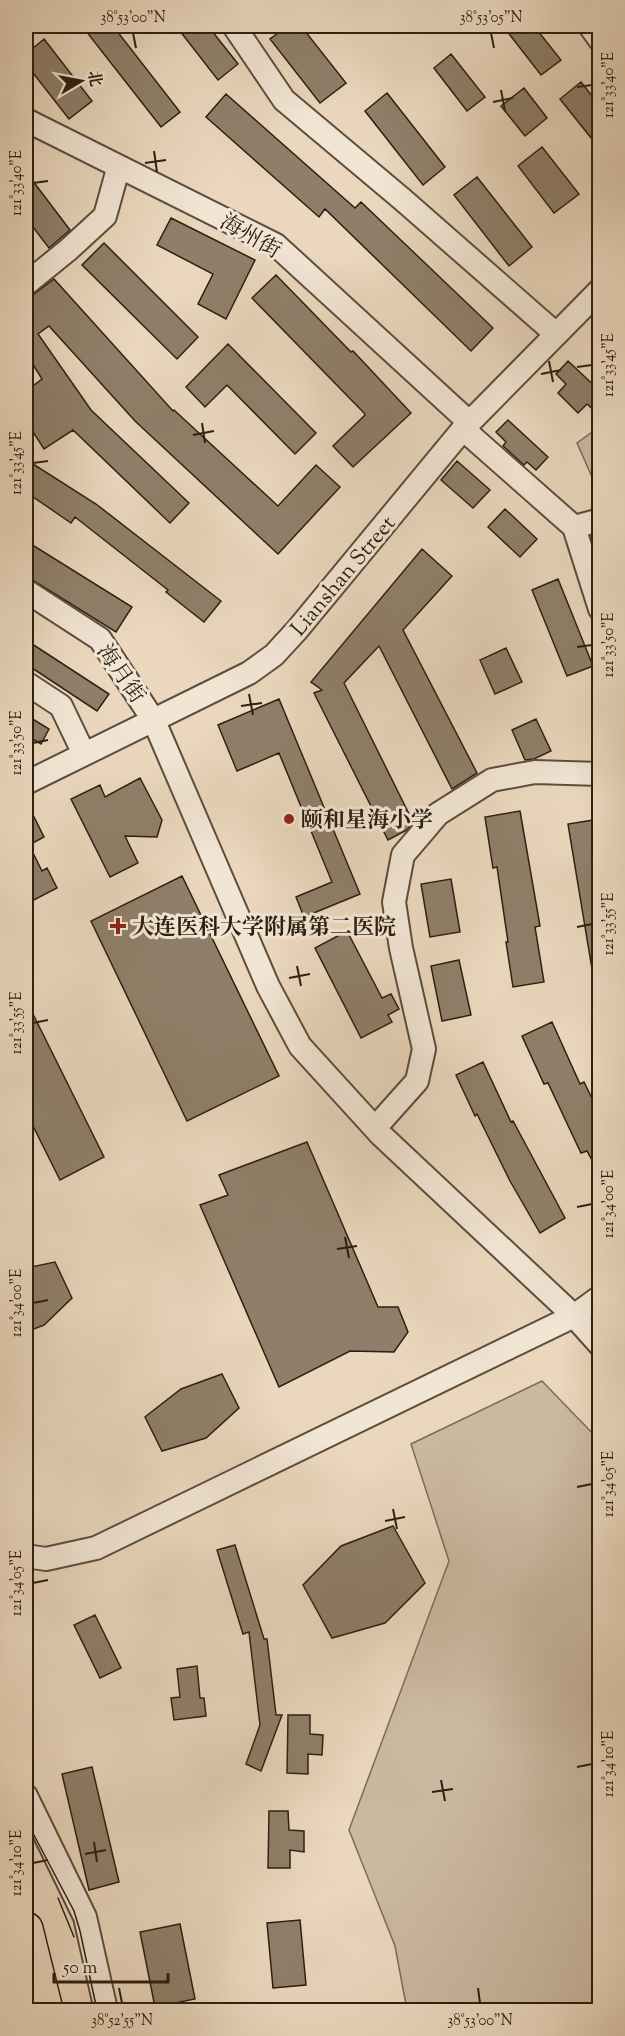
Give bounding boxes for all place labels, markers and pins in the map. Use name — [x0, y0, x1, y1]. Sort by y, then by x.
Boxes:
place label: 颐和星海小学 — [301, 806, 433, 838]
marker: 颐和星海小学 — [282, 812, 296, 826]
place label: 大连医科大学附属第二医院 — [132, 913, 396, 945]
marker: 大连医科大学附属第二医院 — [109, 917, 127, 935]

